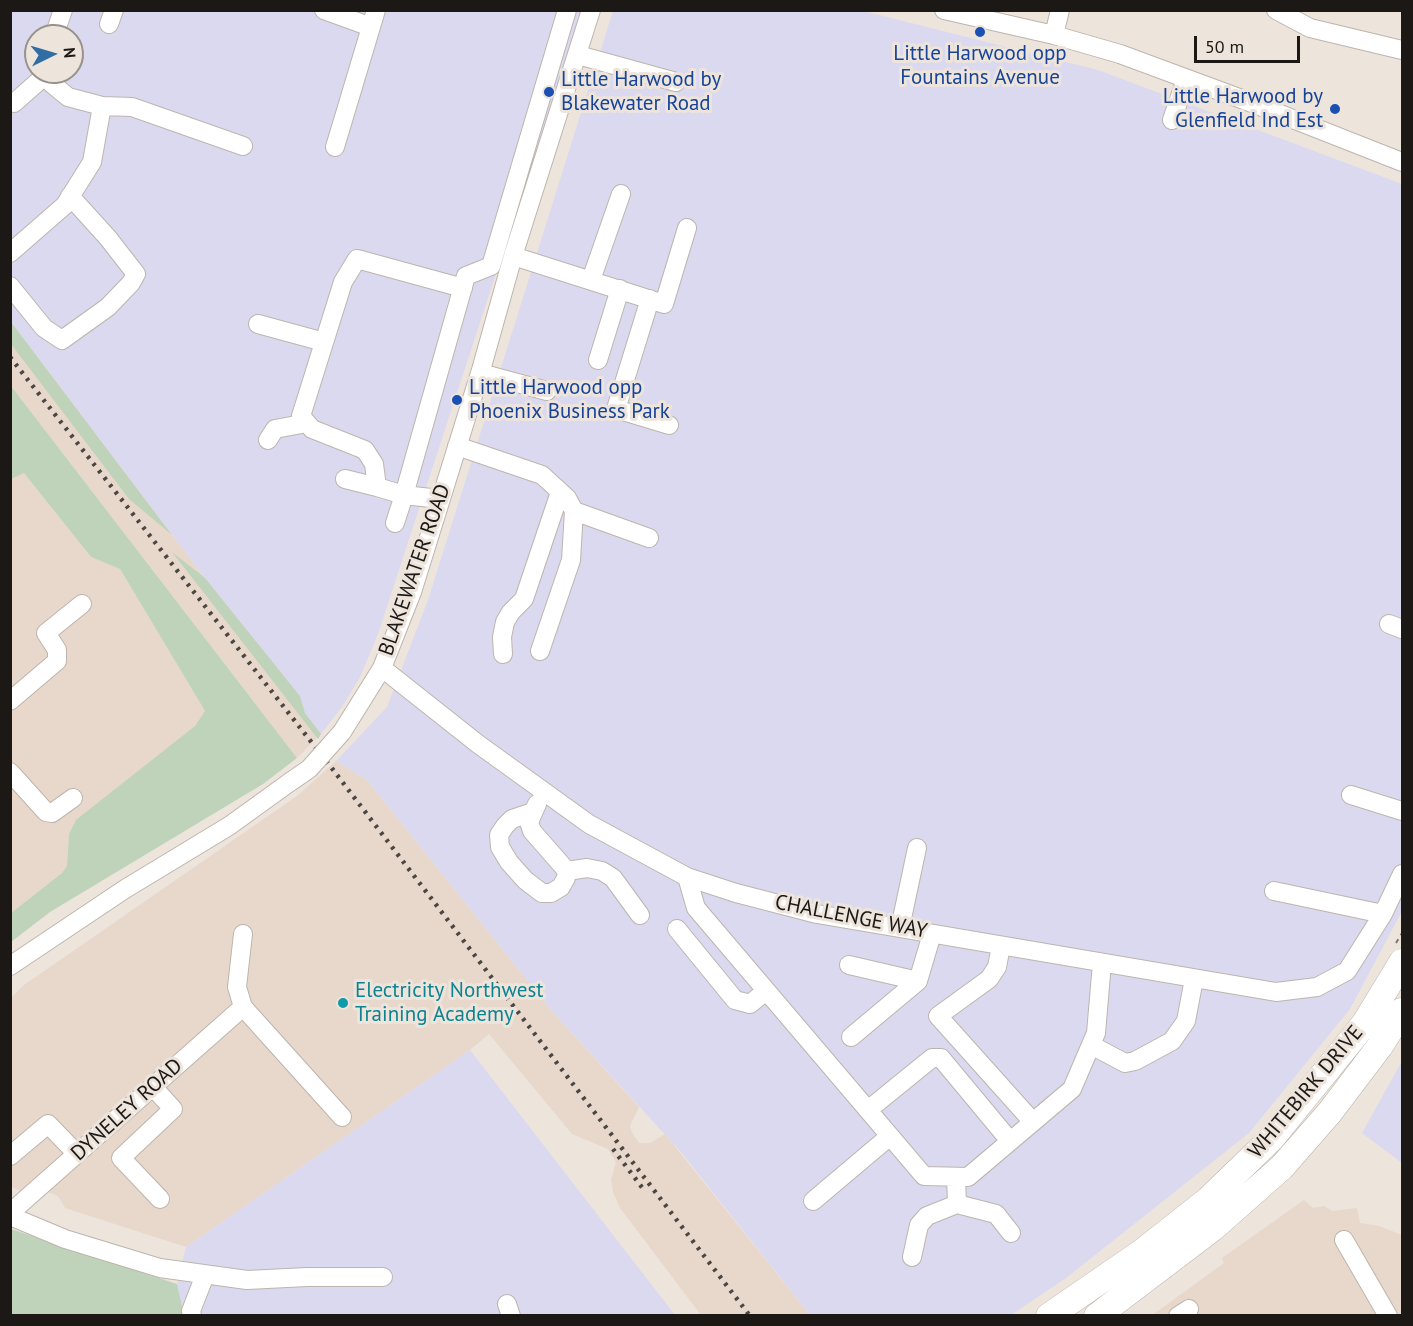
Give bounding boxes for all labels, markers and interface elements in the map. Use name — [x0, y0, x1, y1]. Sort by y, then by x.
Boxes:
north arrow — [24, 24, 84, 84]
scale bar — [1197, 24, 1304, 62]
marker: Little Harwood opp Fountains Avenue — [973, 25, 987, 39]
text: 50 m — [1205, 35, 1244, 58]
place label: Little Harwood opp Fountains Avenue — [893, 41, 1067, 91]
text: N — [60, 46, 80, 59]
place label: Little Harwood by Blakewater Road — [561, 67, 721, 117]
place label: Little Harwood by Glenfield Ind Est — [1163, 84, 1323, 134]
marker: Little Harwood by Blakewater Road — [542, 85, 556, 99]
marker: Little Harwood by Glenfield Ind Est — [1328, 102, 1342, 116]
place label: Little Harwood opp Phoenix Business Park — [469, 375, 670, 425]
marker: Little Harwood opp Phoenix Business Park — [450, 393, 464, 407]
street label: BLAKEWATER ROAD — [374, 481, 456, 659]
street label: CHALLENGE WAY — [773, 890, 929, 944]
place label: Electricity Northwest Training Academy — [355, 978, 543, 1028]
marker: Electricity Northwest Training Academy — [336, 996, 350, 1010]
street label: WHITEBIRK DRIVE — [1243, 1021, 1369, 1163]
street label: DYNELEY ROAD — [66, 1054, 188, 1166]

